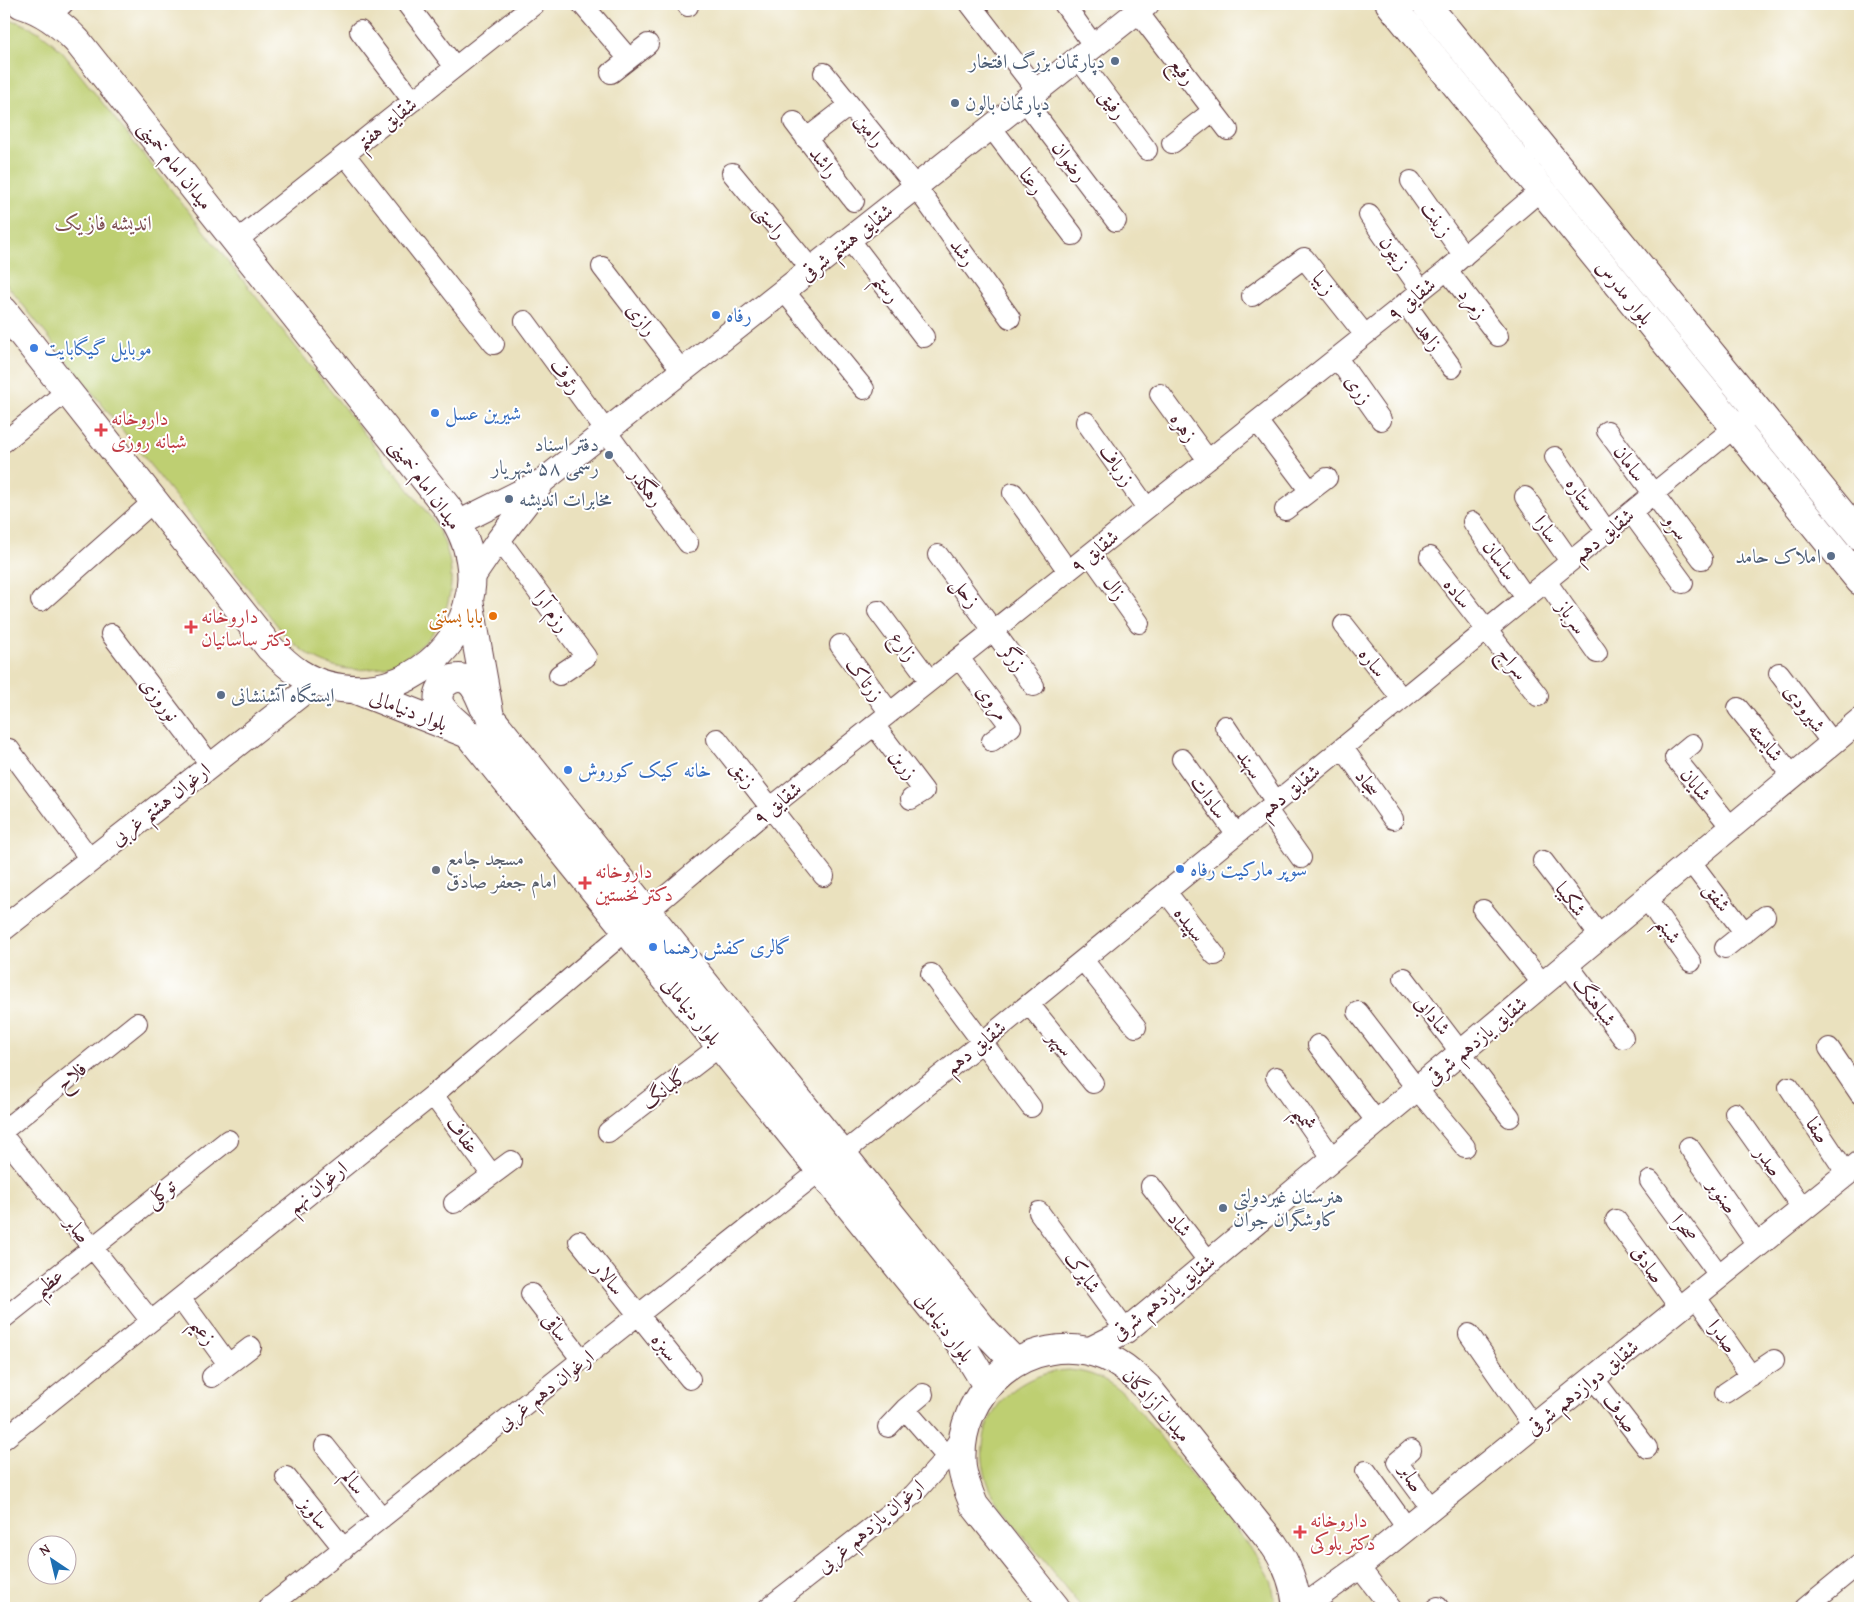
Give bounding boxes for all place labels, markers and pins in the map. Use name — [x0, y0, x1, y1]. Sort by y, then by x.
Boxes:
place label: دپارتمان بزرگ افتخار — [967, 46, 1105, 76]
marker: دپارتمان بزرگ افتخار — [1109, 55, 1121, 67]
place label: دپارتمان بالون — [965, 88, 1050, 118]
marker: دپارتمان بالون — [949, 97, 961, 109]
place label: رفاه — [726, 300, 752, 329]
marker: رفاه — [710, 309, 722, 321]
place label: موبایل گیگابایت — [44, 333, 152, 363]
marker: موبایل گیگابایت — [28, 342, 40, 354]
place label: شیرین عسل — [445, 398, 521, 428]
place label: داروخانه شبانه روزی — [111, 403, 187, 455]
marker: شیرین عسل — [429, 407, 441, 419]
marker: داروخانه شبانه روزی — [95, 424, 107, 436]
place label: دفتر اسناد رسمی ۵۸ شهریار — [489, 429, 599, 481]
marker: دفتر اسناد رسمی ۵۸ شهریار — [603, 449, 615, 461]
place label: مخابرات اندیشه — [519, 484, 612, 513]
marker: مخابرات اندیشه — [503, 493, 515, 505]
place label: املاک حامد — [1735, 541, 1821, 570]
marker: املاک حامد — [1825, 550, 1837, 562]
place label: داروخانه دکتر ساسانیان — [201, 601, 291, 653]
place label: بابا بستنی — [428, 601, 483, 631]
marker: بابا بستنی — [487, 610, 499, 622]
marker: داروخانه دکتر ساسانیان — [185, 621, 197, 633]
place label: ایستگاه آتشنشانی — [231, 680, 335, 709]
marker: ایستگاه آتشنشانی — [215, 689, 227, 701]
place label: خانه کیک کوروش — [578, 755, 712, 784]
marker: خانه کیک کوروش — [562, 764, 574, 776]
place label: مسجد جامع امام جعفر صادق — [446, 843, 557, 899]
place label: سوپر مارکیت رفاه — [1190, 854, 1307, 883]
place label: داروخانه دکتر نخستین — [595, 856, 673, 908]
marker: سوپر مارکیت رفاه — [1174, 863, 1186, 875]
marker: مسجد جامع امام جعفر صادق — [430, 864, 442, 876]
marker: داروخانه دکتر نخستین — [579, 877, 591, 889]
place label: گالری کفش رهنما — [663, 932, 791, 961]
marker: گالری کفش رهنما — [647, 941, 659, 953]
place label: هنرستان غیردولتی کاوشگران جوان — [1233, 1181, 1344, 1233]
marker: هنرستان غیردولتی کاوشگران جوان — [1217, 1202, 1229, 1214]
place label: داروخانه دکتر بلوکی — [1310, 1505, 1376, 1557]
marker: داروخانه دکتر بلوکی — [1294, 1526, 1306, 1538]

